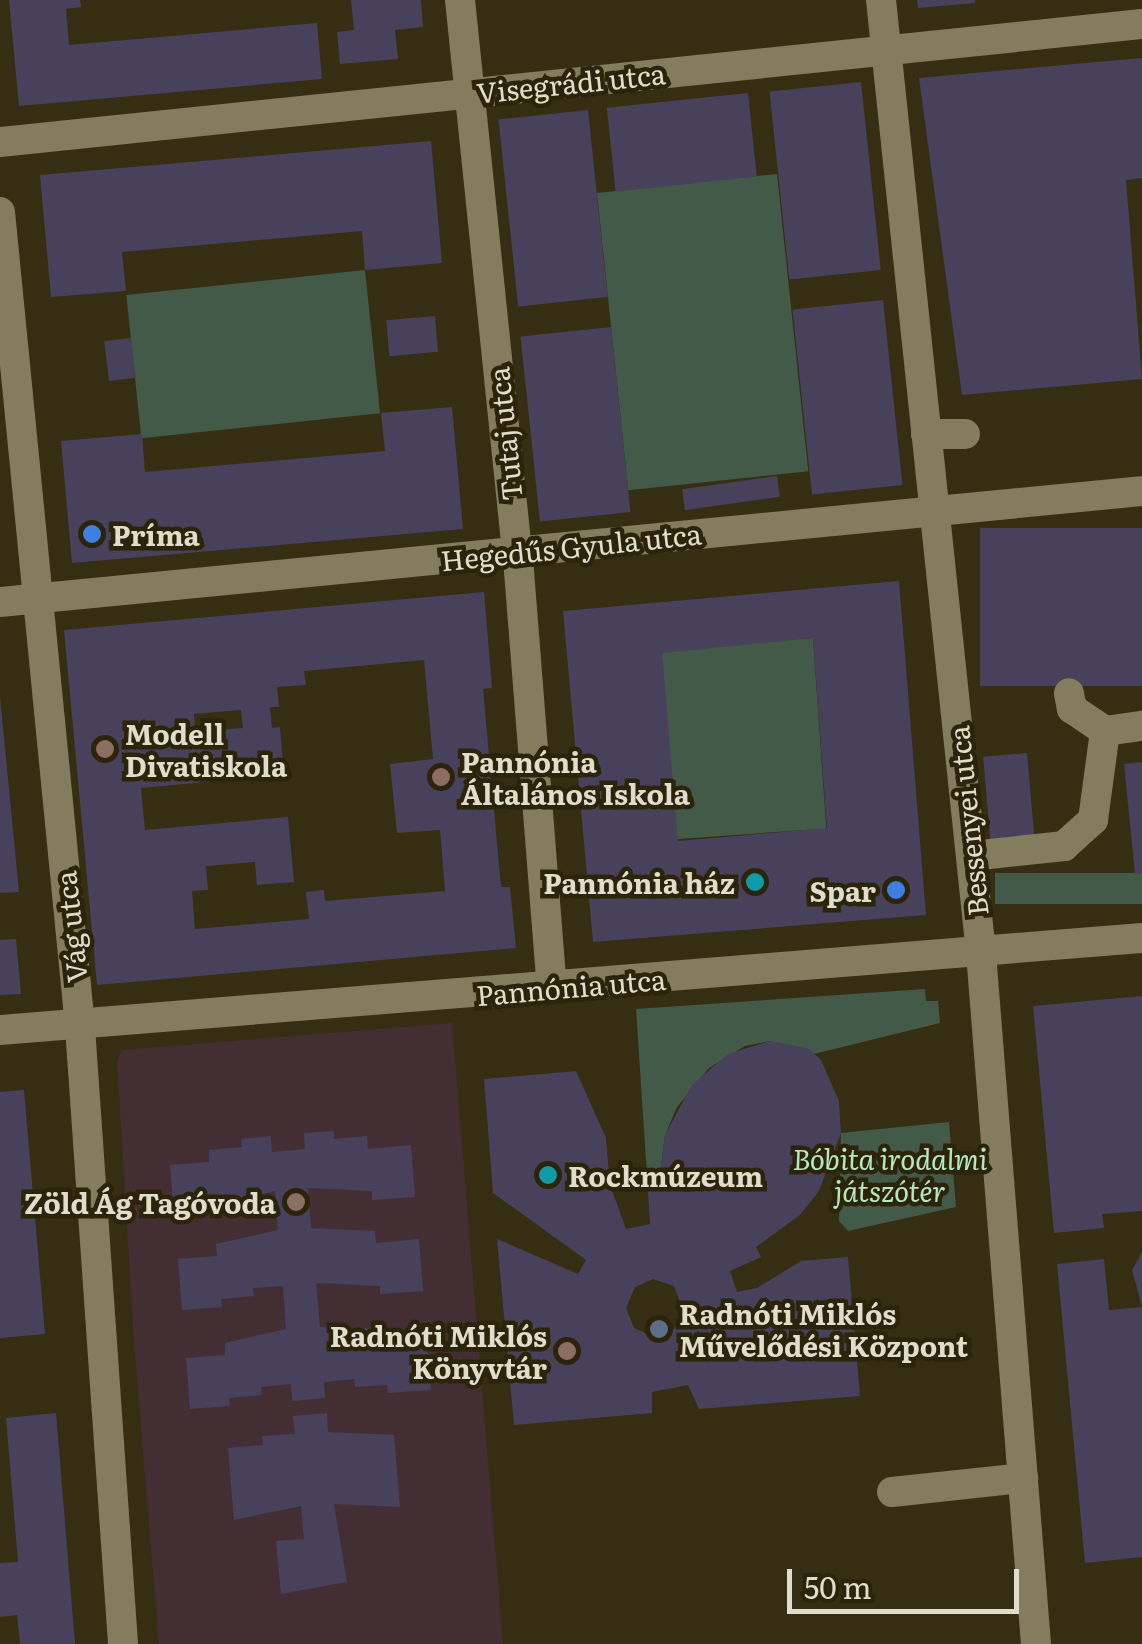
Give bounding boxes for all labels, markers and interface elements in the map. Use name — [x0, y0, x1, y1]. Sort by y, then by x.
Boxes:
street label: Visegrádi utca — [475, 55, 667, 109]
street label: Tutaj utca — [480, 366, 528, 502]
street label: Hegedűs Gyula utca — [439, 516, 703, 576]
place label: Príma — [112, 517, 200, 551]
marker: Príma — [81, 523, 103, 545]
place label: Modell Divatiskola — [125, 716, 287, 782]
street label: Bessenyei utca — [940, 724, 994, 918]
marker: Modell Divatiskola — [94, 738, 116, 760]
place label: Pannónia Általános Iskola — [461, 744, 690, 810]
marker: Pannónia Általános Iskola — [430, 766, 452, 788]
place label: Pannónia ház — [543, 865, 735, 899]
street label: Vág utca — [47, 869, 93, 985]
marker: Pannónia ház — [744, 871, 766, 893]
place label: Spar — [809, 873, 876, 907]
marker: Spar — [885, 879, 907, 901]
street label: Pannónia utca — [475, 961, 667, 1011]
park label: Bóbita irodalmi játszótér — [793, 1141, 987, 1207]
place label: Rockmúzeum — [568, 1158, 763, 1192]
marker: Rockmúzeum — [537, 1164, 559, 1186]
place label: Zöld Ág Tagóvoda — [24, 1185, 276, 1219]
marker: Zöld Ág Tagóvoda — [285, 1191, 307, 1213]
place label: Radnóti Miklós Művelődési Központ — [679, 1296, 968, 1362]
place label: Radnóti Miklós Könyvtár — [330, 1318, 547, 1384]
marker: Radnóti Miklós Művelődési Központ — [648, 1318, 670, 1340]
marker: Radnóti Miklós Könyvtár — [556, 1340, 578, 1362]
scale bar — [792, 1549, 1024, 1611]
text: 50 m — [804, 1564, 872, 1608]

